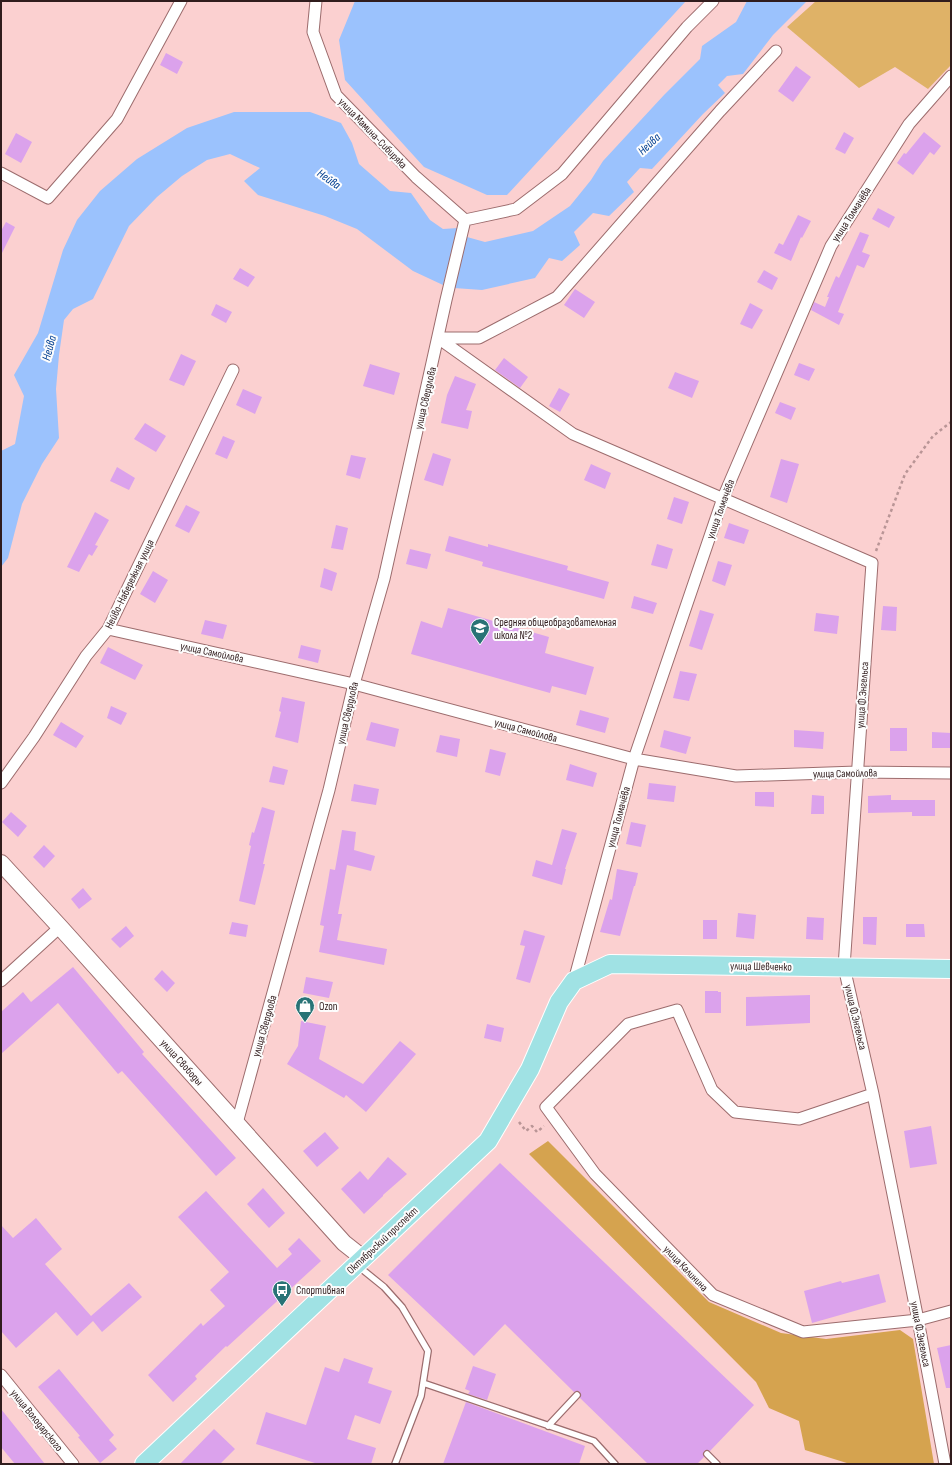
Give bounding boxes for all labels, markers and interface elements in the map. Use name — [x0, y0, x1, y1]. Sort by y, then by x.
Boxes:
street label: улица Мамина-Сибиряка — [336, 95, 410, 171]
water label: Нейва — [635, 130, 664, 158]
water label: Нейва — [314, 166, 343, 193]
street label: улица Толмачёва — [829, 184, 874, 244]
water label: Нейва — [39, 334, 60, 362]
street label: улица Свердлова — [412, 366, 439, 431]
street label: улица Толмачёва — [704, 478, 737, 541]
street label: Нейво-Набережная улица — [102, 537, 157, 631]
place label: Средняя общеобразовательная школа №2 — [494, 616, 616, 642]
school or university icon: Средняя общеобразовательная школа №2 — [469, 617, 491, 645]
street label: улица Самойлова — [179, 639, 245, 666]
street label: улица Ф.Энгельса — [854, 661, 871, 729]
street label: улица Свердлова — [334, 681, 361, 746]
street label: улица Самойлова — [493, 716, 559, 745]
street label: улица Самойлова — [813, 766, 877, 781]
street label: улица Толмачёва — [604, 785, 633, 849]
street label: улица Шевченко — [730, 959, 792, 974]
street label: улица Ф.Энгельса — [842, 983, 869, 1051]
street label: улица Свердлова — [249, 994, 280, 1059]
shop icon: Ozon — [294, 995, 316, 1023]
place label: Ozon — [319, 1000, 338, 1013]
street label: улица Свободы — [158, 1037, 206, 1088]
street label: Октябрьский проспект — [344, 1204, 421, 1277]
street label: улица Калинина — [661, 1243, 711, 1294]
bus stop icon: Спортивная — [271, 1279, 293, 1307]
place label: Спортивная — [296, 1284, 345, 1297]
street label: улица Ф.Энгельса — [908, 1300, 933, 1368]
street label: улица Володарского — [8, 1387, 66, 1454]

